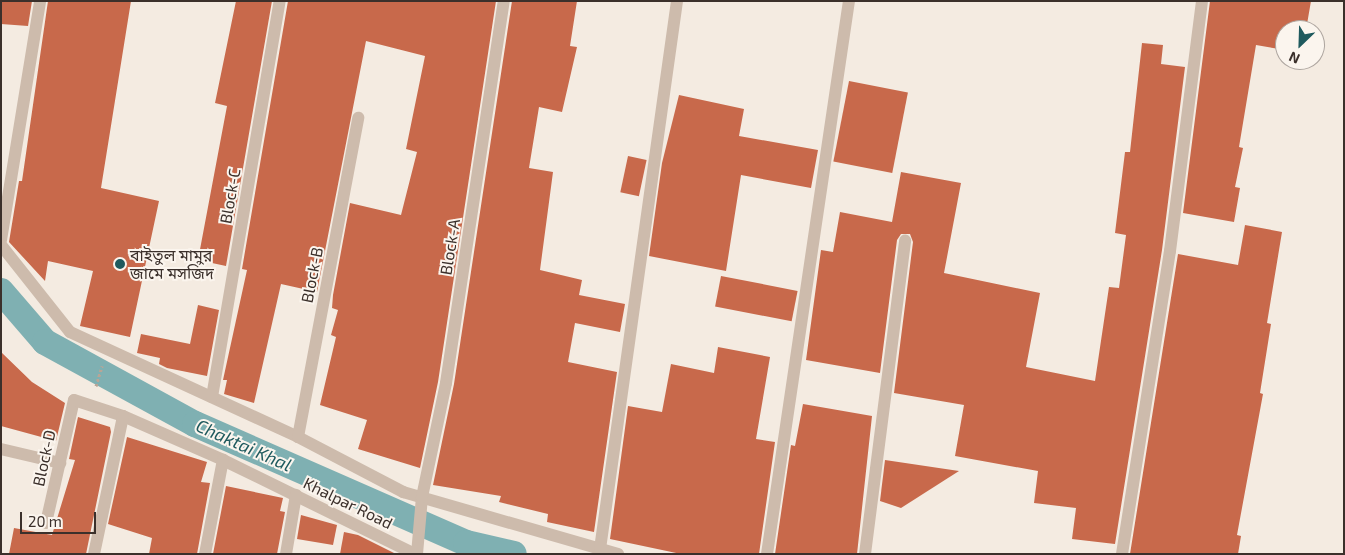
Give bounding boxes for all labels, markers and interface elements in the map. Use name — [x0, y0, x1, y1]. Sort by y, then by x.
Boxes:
north arrow — [1275, 20, 1325, 70]
text: N — [1286, 48, 1302, 68]
street label: Block-C — [216, 167, 244, 225]
street label: Block-A — [436, 218, 464, 276]
place label: বাইতুল মামুর জামে মসজিদ — [130, 245, 214, 283]
street label: Block-B — [297, 245, 327, 305]
marker: বাইতুল মামুর জামে মসজিদ — [114, 258, 126, 270]
water label: Chaktai Khal — [193, 414, 295, 476]
street label: Block-D — [29, 428, 59, 488]
street label: Khalpar Road — [300, 473, 396, 533]
scale bar — [22, 502, 99, 534]
text: 20 m — [28, 512, 62, 530]

